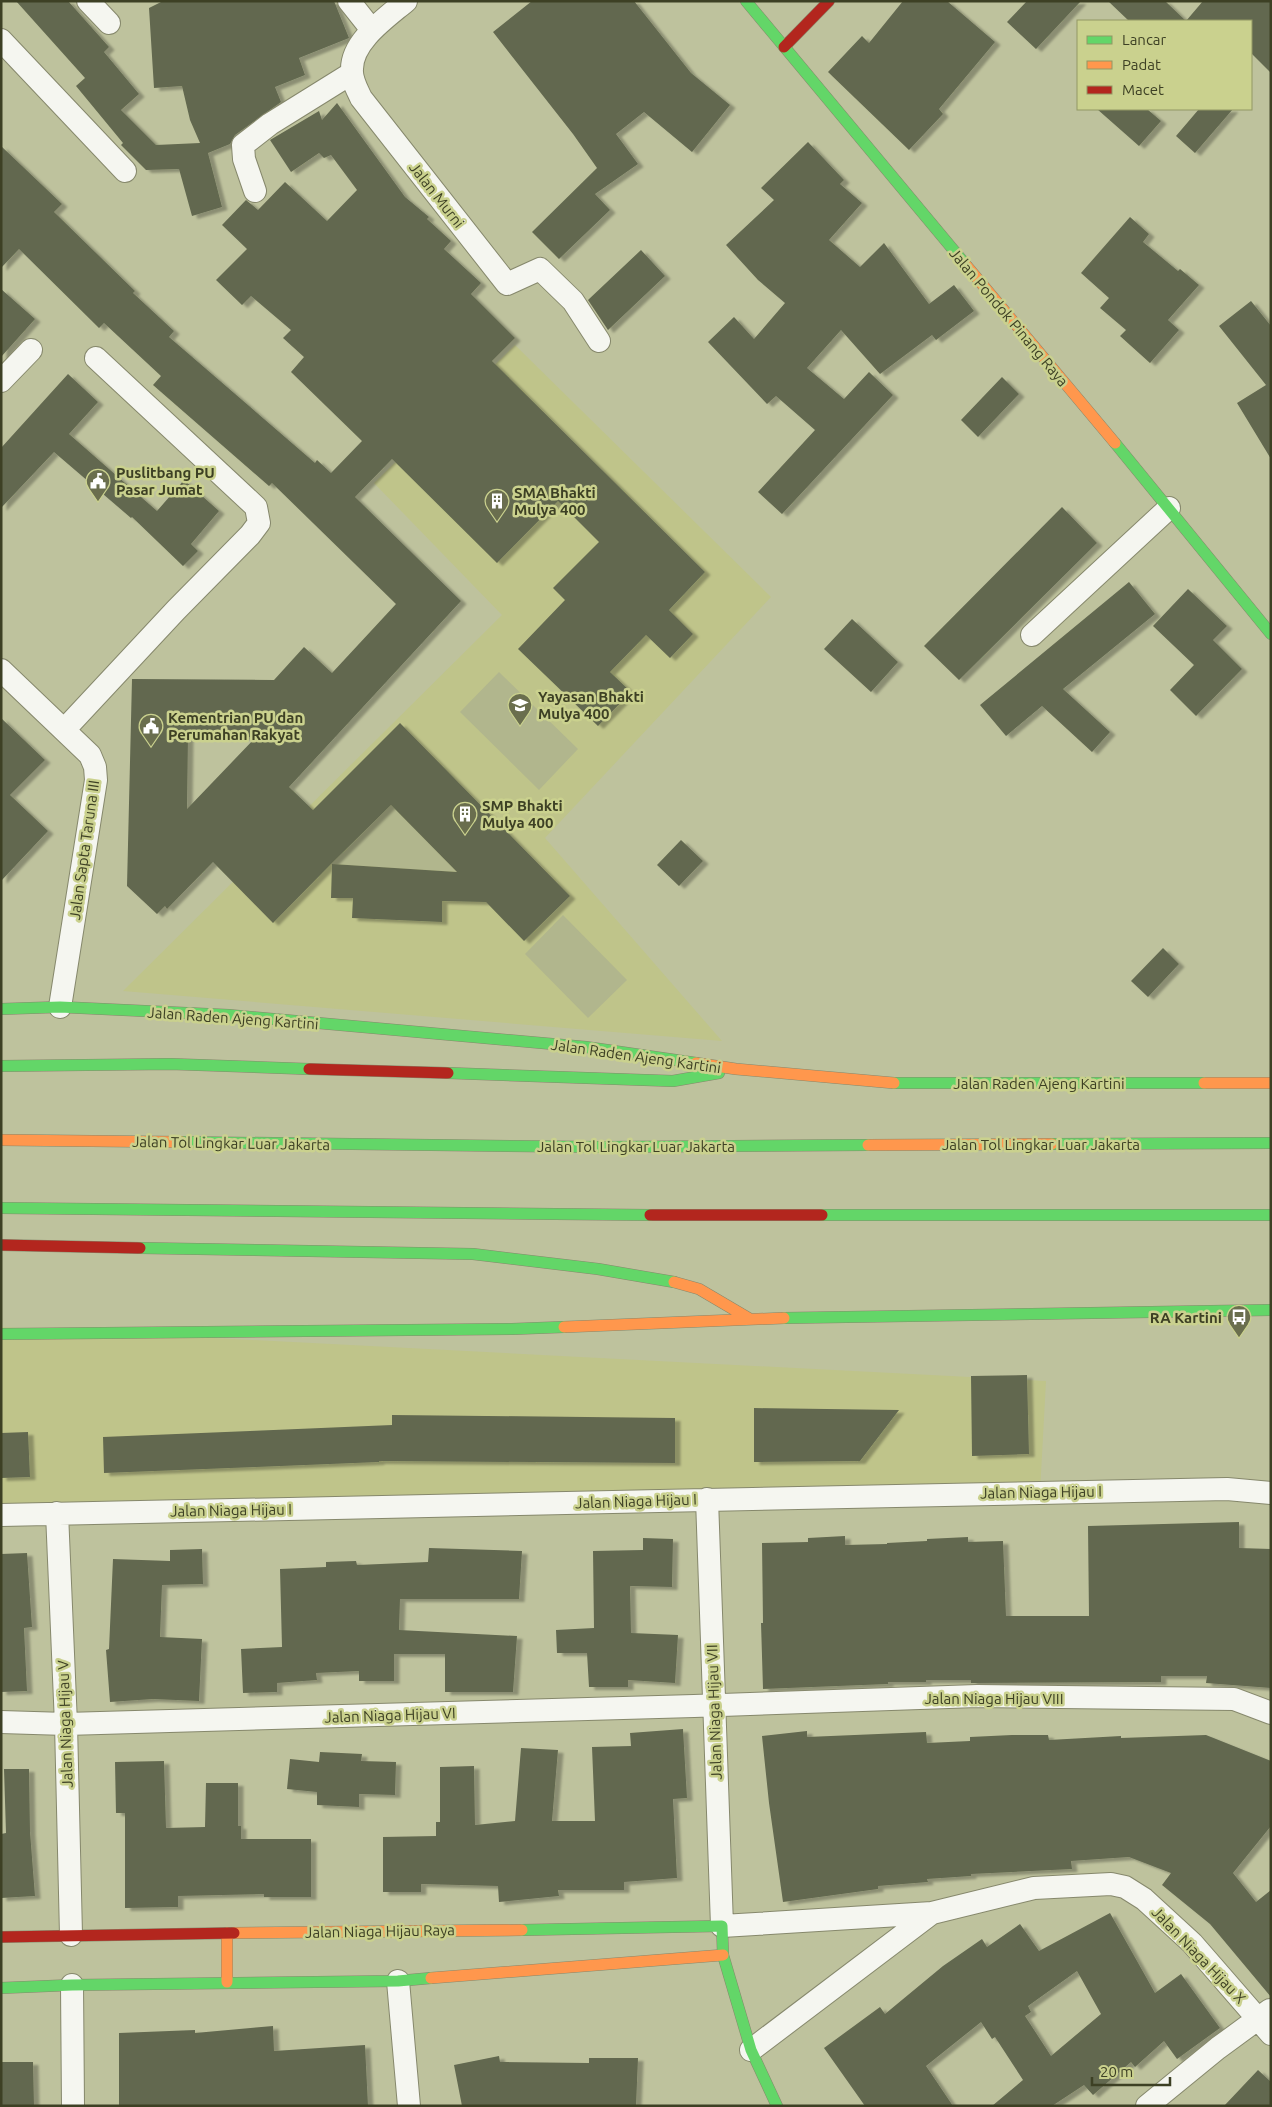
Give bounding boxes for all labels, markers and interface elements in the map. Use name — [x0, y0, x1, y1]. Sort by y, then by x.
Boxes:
legend — [1077, 20, 1252, 110]
text: Lancar — [1122, 31, 1167, 48]
text: Padat — [1122, 56, 1161, 73]
text: Macet — [1122, 81, 1164, 98]
street label: Jalan Murni — [406, 159, 468, 231]
street label: Jalan Pondok Pinang Raya — [946, 245, 1072, 389]
place label: Puslitbang PU Pasar Jumat — [116, 464, 215, 498]
public building icon: Puslitbang PU Pasar Jumat — [85, 468, 111, 502]
place label: SMA Bhakti Mulya 400 — [514, 484, 596, 518]
building icon: SMA Bhakti Mulya 400 — [484, 488, 510, 522]
place label: Yayasan Bhakti Mulya 400 — [538, 688, 644, 722]
school or university icon: Yayasan Bhakti Mulya 400 — [507, 692, 533, 726]
place label: Kementrian PU dan Perumahan Rakyat — [168, 709, 303, 743]
public building icon: Kementrian PU dan Perumahan Rakyat — [138, 713, 164, 747]
street label: Jalan Sapta Taruna III — [66, 779, 102, 921]
place label: SMP Bhakti Mulya 400 — [482, 797, 563, 831]
building icon: SMP Bhakti Mulya 400 — [452, 801, 478, 835]
street label: Jalan Raden Ajeng Kartini — [147, 1004, 319, 1032]
street label: Jalan Raden Ajeng Kartini — [550, 1036, 722, 1076]
street label: Jalan Raden Ajeng Kartini — [953, 1075, 1125, 1092]
street label: Jalan Tol Lingkar Luar Jakarta — [132, 1133, 330, 1153]
street label: Jalan Tol Lingkar Luar Jakarta — [942, 1136, 1140, 1153]
street label: Jalan Tol Lingkar Luar Jakarta — [537, 1138, 735, 1155]
bus stop icon: RA Kartini — [1226, 1304, 1252, 1338]
place label: RA Kartini — [1150, 1309, 1222, 1326]
street label: Jalan Niaga Hijau I — [980, 1482, 1102, 1502]
street label: Jalan Niaga Hijau I — [575, 1490, 697, 1512]
street label: Jalan Niaga Hijau I — [170, 1500, 292, 1520]
street label: Jalan Niaga Hijau VII — [703, 1644, 725, 1780]
street label: Jalan Niaga Hijau V — [54, 1659, 76, 1788]
street label: Jalan Niaga Hijau VIII — [924, 1690, 1064, 1707]
street label: Jalan Niaga Hijau VI — [324, 1704, 456, 1726]
street label: Jalan Niaga Hijau X — [1149, 1903, 1249, 2007]
street label: Jalan Niaga Hijau Raya — [305, 1921, 455, 1941]
scale bar — [1092, 2054, 1170, 2086]
text: 20 m — [1100, 2063, 1133, 2080]

